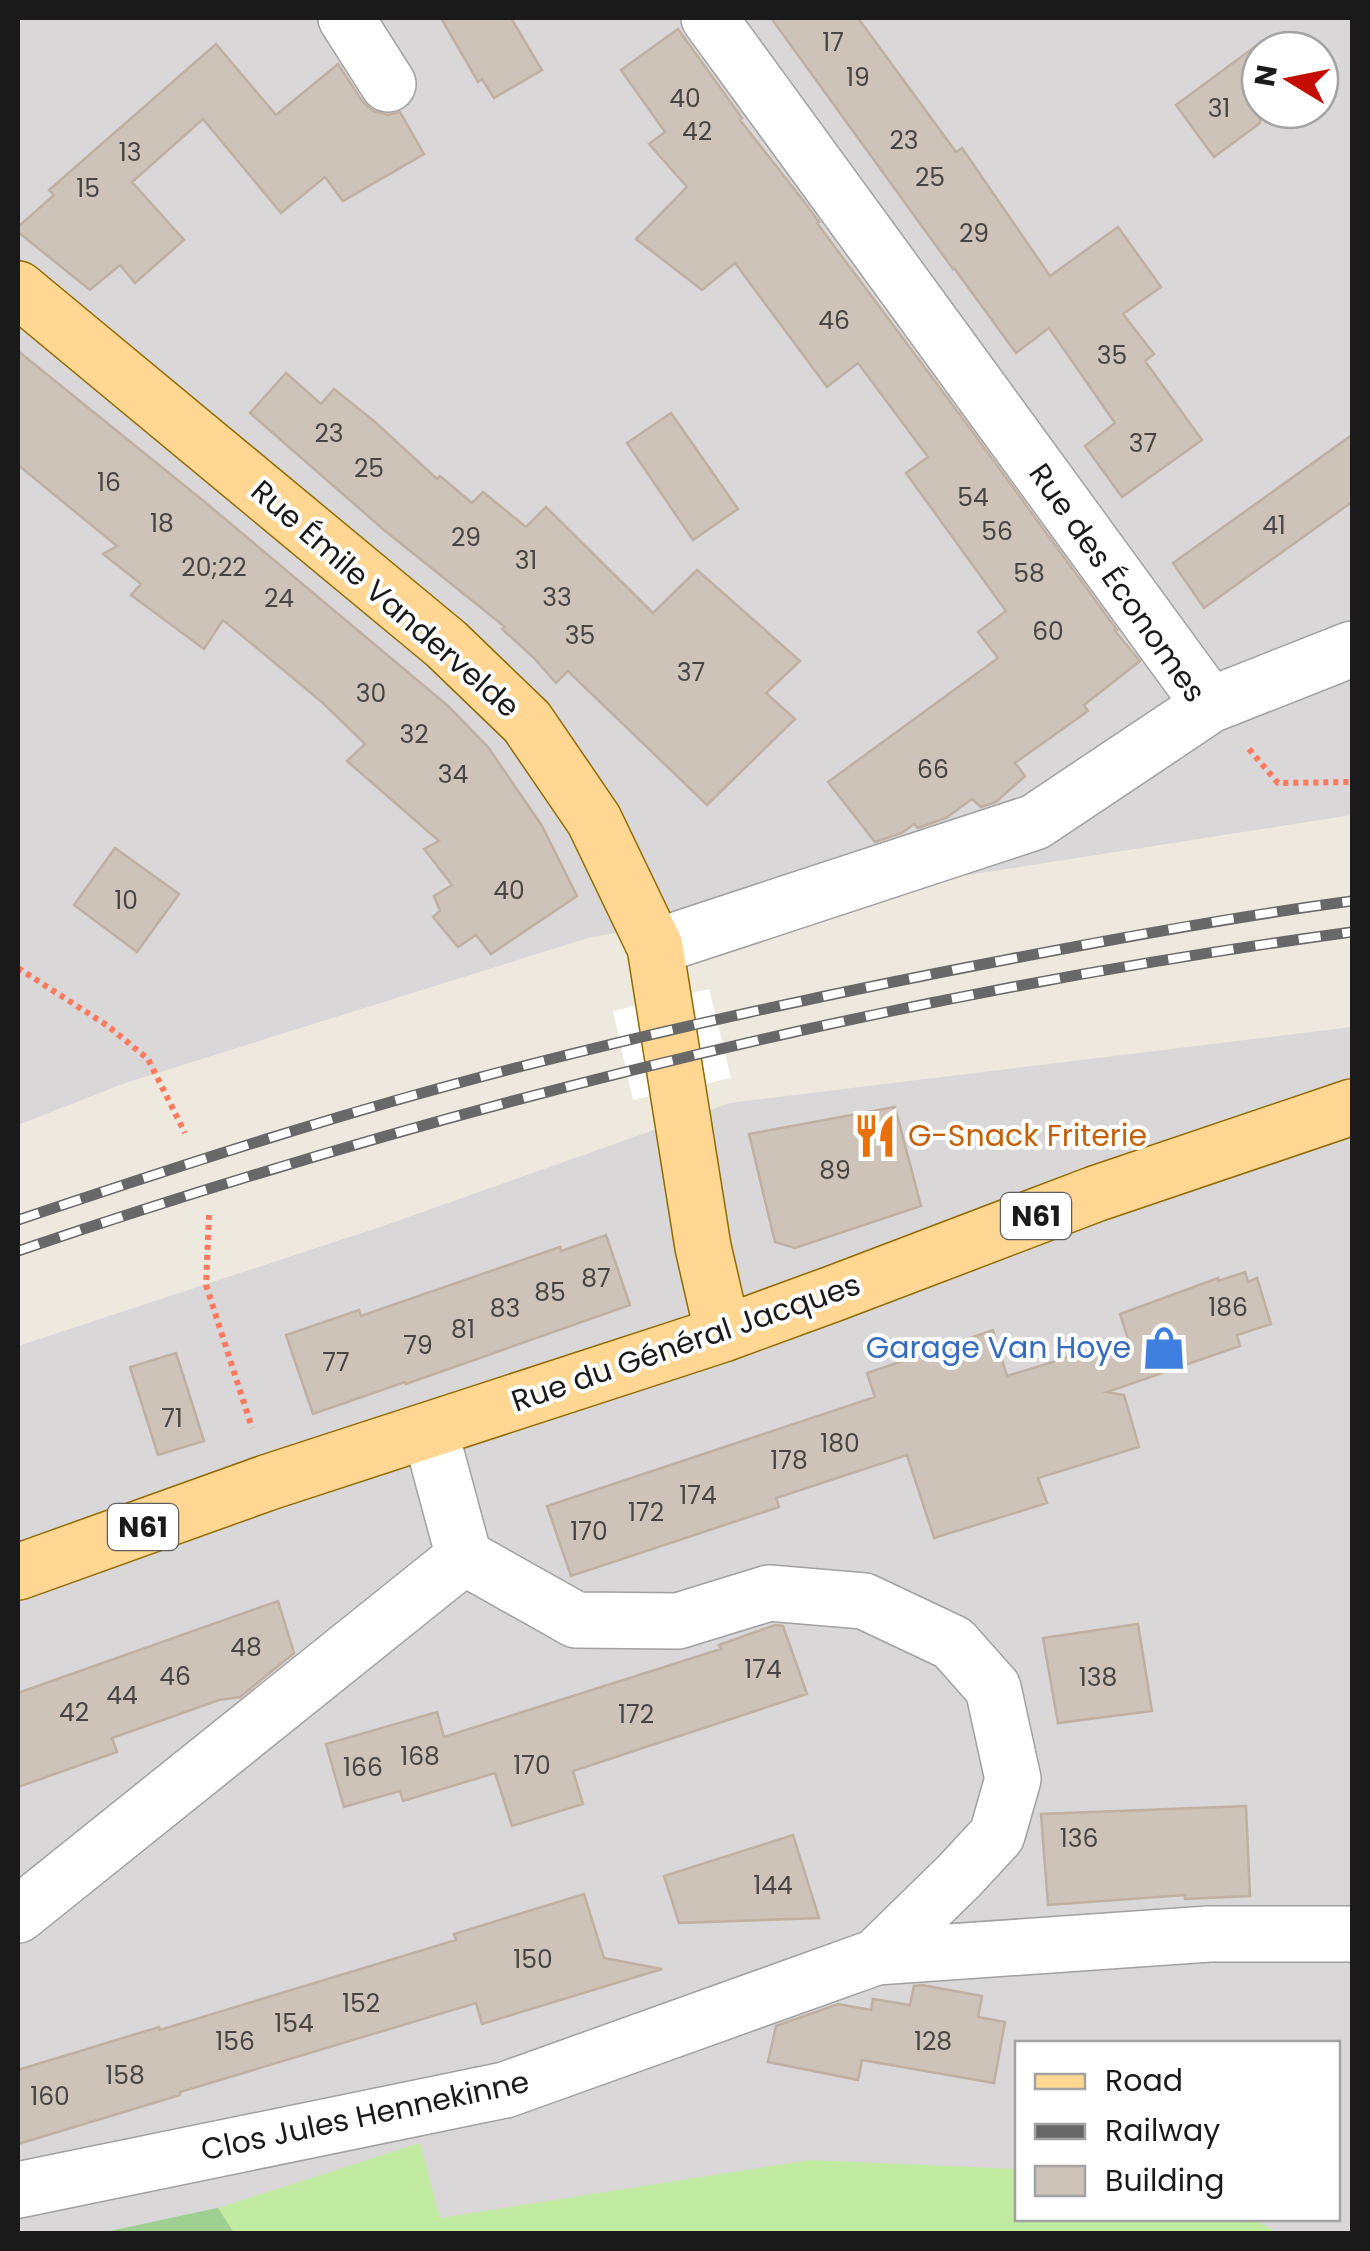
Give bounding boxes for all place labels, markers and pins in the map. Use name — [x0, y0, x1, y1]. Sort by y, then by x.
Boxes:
restaurant icon: G-Snack Friterie — [851, 1112, 899, 1160]
place label: G-Snack Friterie — [908, 1114, 1147, 1157]
shop icon: Garage Van Hoye — [1140, 1324, 1188, 1372]
place label: Garage Van Hoye — [866, 1326, 1131, 1369]

